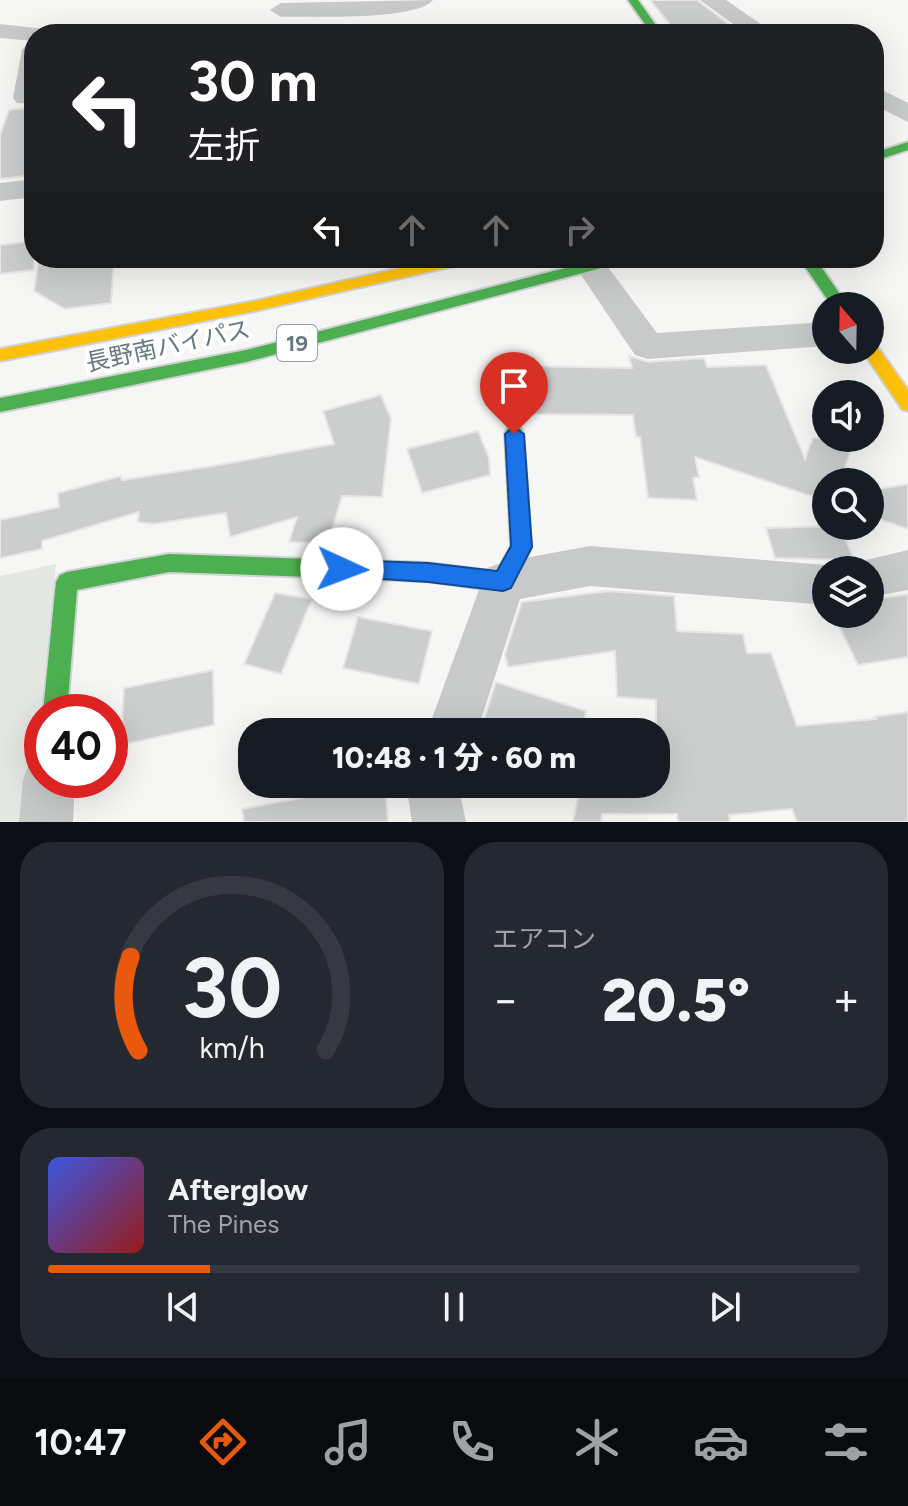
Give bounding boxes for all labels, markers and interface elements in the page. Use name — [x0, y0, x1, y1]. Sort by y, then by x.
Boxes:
text: 30 m — [188, 48, 318, 115]
icon: left — [56, 56, 160, 160]
text: 左折 — [188, 124, 260, 167]
icon: left — [306, 208, 350, 252]
icon: ahead — [390, 208, 434, 252]
icon: ahead — [474, 208, 518, 252]
icon: right — [558, 208, 602, 252]
north arrow — [812, 292, 884, 364]
map controls — [812, 292, 884, 628]
street label: 長野南バイパス — [83, 314, 253, 377]
road number: 19 — [277, 325, 317, 361]
pin — [480, 352, 548, 434]
icon: arrive — [492, 364, 536, 408]
button: sound — [812, 380, 884, 452]
button: search — [812, 468, 884, 540]
position arrow — [300, 527, 384, 611]
button: layers — [812, 556, 884, 628]
speed limit sign: 40 — [24, 694, 128, 798]
text: 10:48 · 1 分 · 60 m — [332, 739, 576, 776]
text: エアコン — [492, 923, 596, 955]
text: 30 — [182, 938, 282, 1038]
text: 20.5° — [602, 964, 750, 1036]
text: − — [492, 973, 519, 1026]
text: + — [833, 973, 860, 1026]
text: km/h — [199, 1031, 265, 1065]
text: Afterglow — [168, 1171, 308, 1208]
text: The Pines — [168, 1208, 279, 1240]
icon: previous — [161, 1285, 205, 1329]
icon: pause — [432, 1285, 476, 1329]
icon: next — [703, 1285, 747, 1329]
icon: directions — [195, 1414, 251, 1470]
icon: music — [320, 1414, 376, 1470]
icon: phone — [444, 1414, 500, 1470]
icon: climate — [569, 1414, 625, 1470]
icon: car — [693, 1414, 749, 1470]
icon: filters — [818, 1414, 874, 1470]
text: 10:47 — [34, 1421, 126, 1464]

